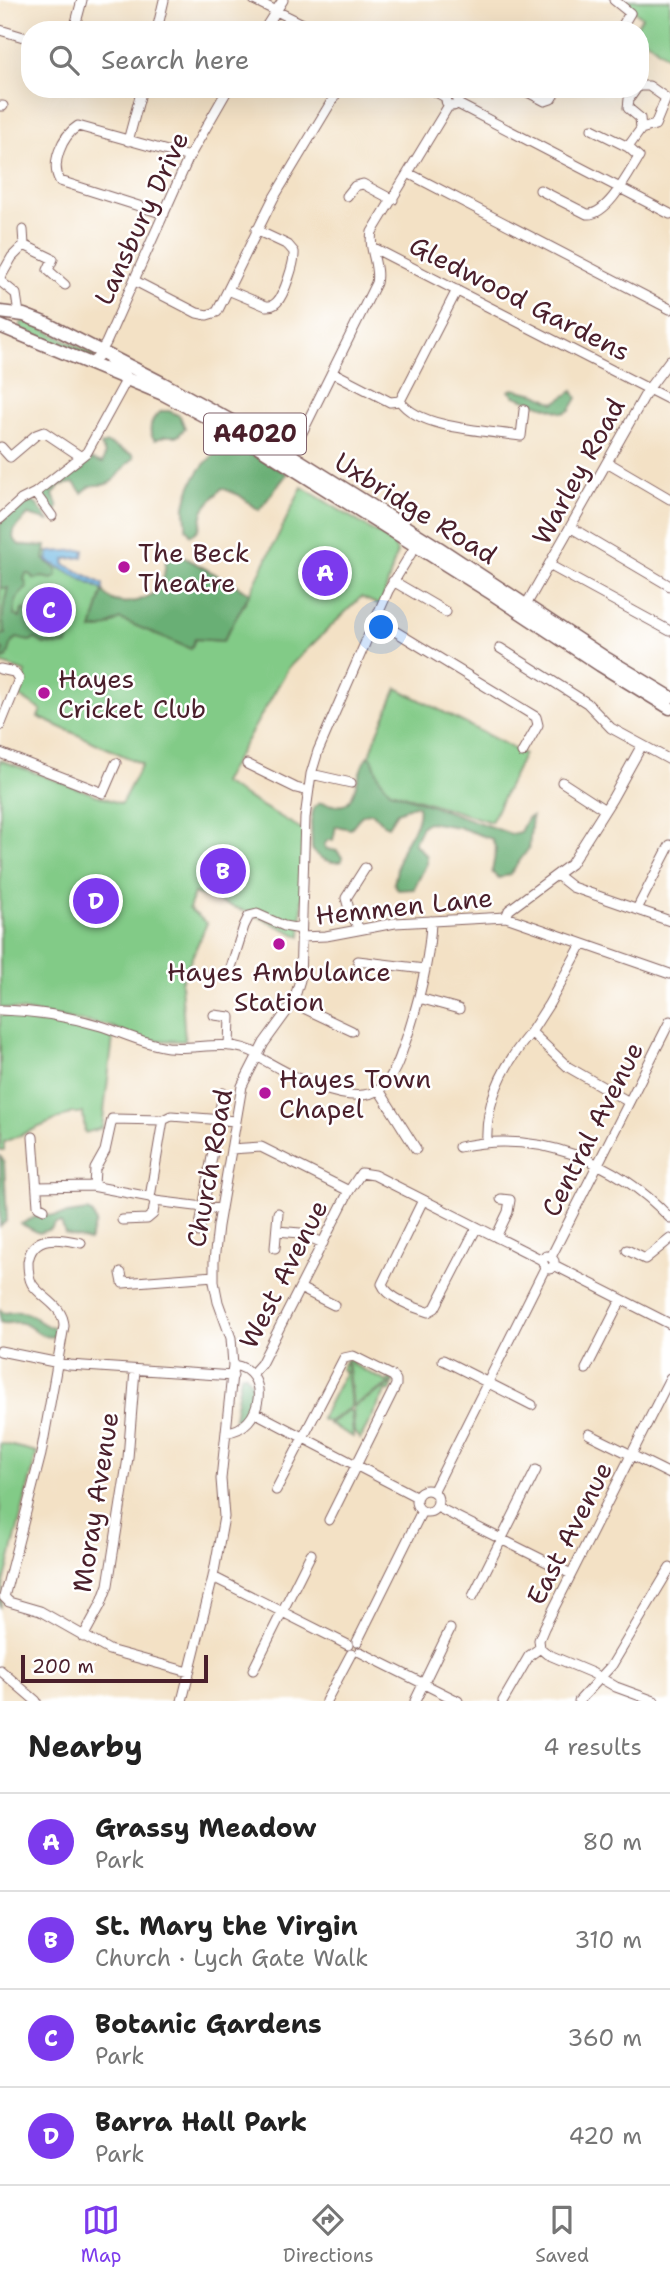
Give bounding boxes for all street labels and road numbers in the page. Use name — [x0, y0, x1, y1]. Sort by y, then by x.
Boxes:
street label: Lansbury Drive — [85, 126, 197, 310]
street label: Gledwood Gardens — [404, 227, 636, 369]
street label: Warley Road — [523, 391, 633, 551]
road number: A4020 — [204, 414, 306, 454]
street label: Uxbridge Road — [328, 444, 504, 572]
street label: Hemmen Lane — [314, 879, 494, 933]
street label: Central Avenue — [533, 1036, 651, 1222]
street label: Church Road — [178, 1086, 240, 1250]
street label: West Avenue — [230, 1194, 336, 1354]
street label: Moray Avenue — [63, 1409, 127, 1595]
street label: East Avenue — [518, 1455, 620, 1611]

